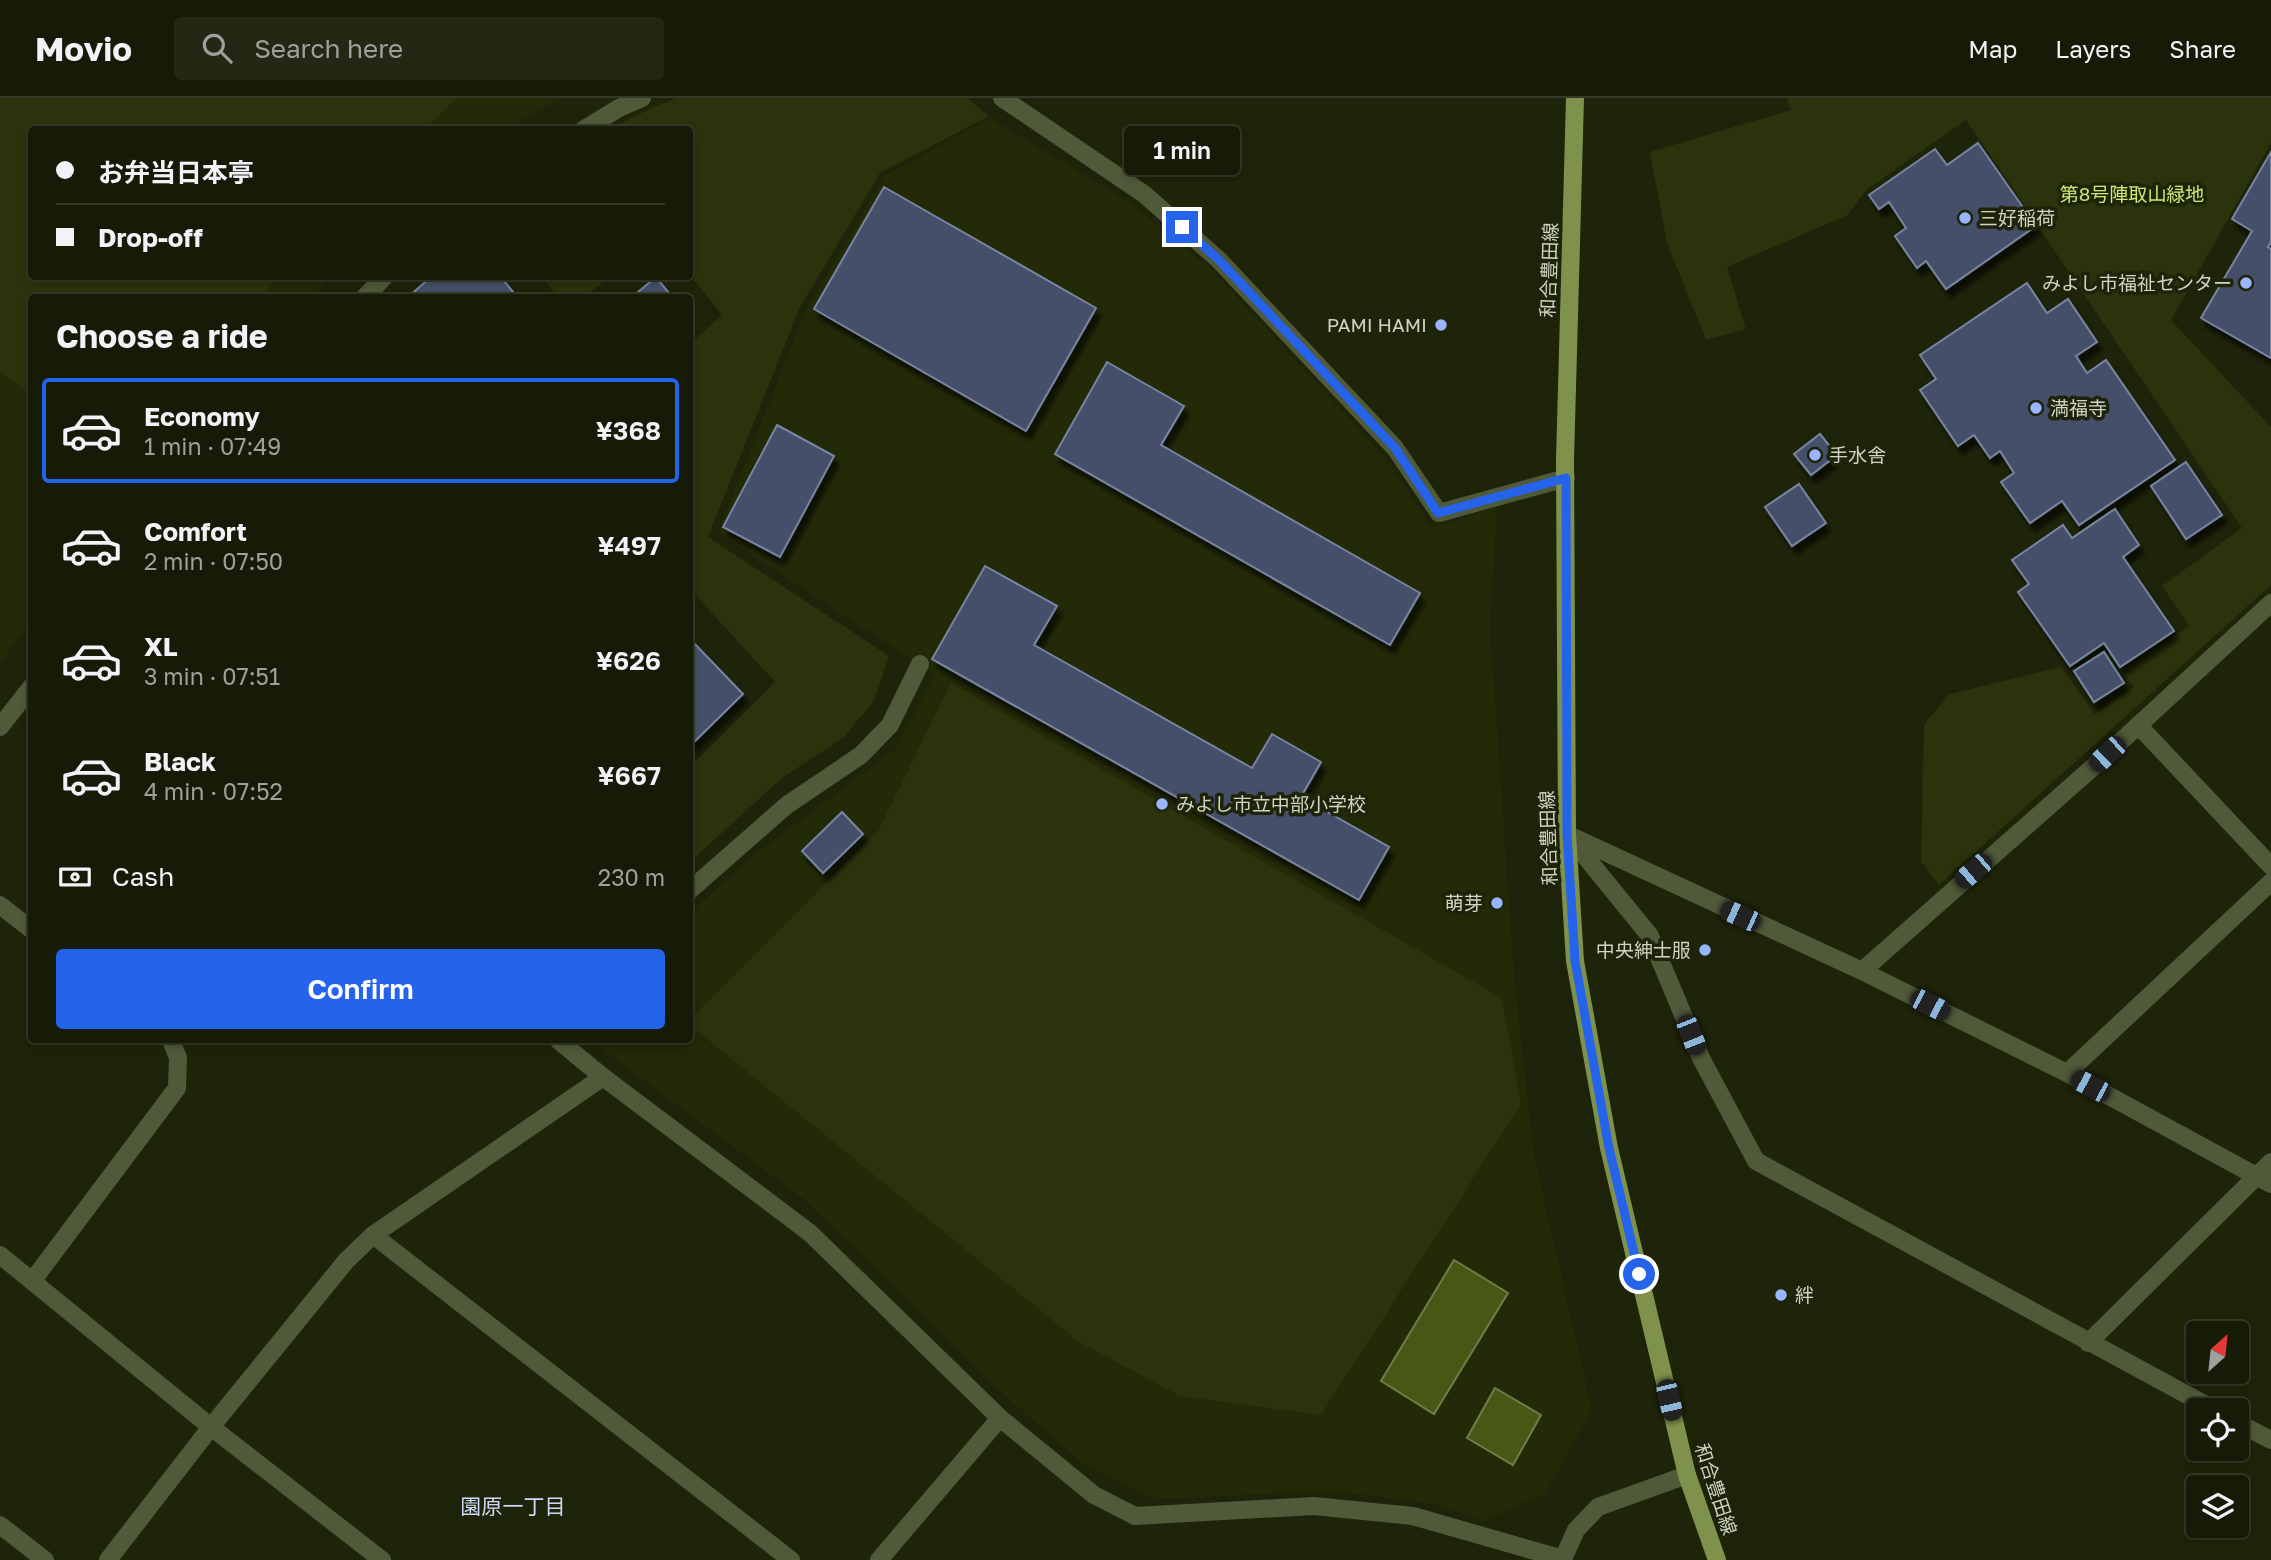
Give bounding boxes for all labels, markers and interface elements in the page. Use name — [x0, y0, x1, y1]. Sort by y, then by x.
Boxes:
search box — [174, 17, 664, 80]
text: Movio — [35, 29, 132, 68]
icon: search — [198, 29, 236, 67]
text: Search here — [254, 33, 403, 64]
text: Map — [1968, 34, 2017, 63]
text: Layers — [2055, 34, 2131, 63]
text: Share — [2169, 34, 2236, 63]
callout: 1 min — [1124, 125, 1240, 174]
text: 1 min — [1153, 136, 1211, 164]
text: お弁当日本亭 — [98, 157, 254, 188]
park label: 第8号陣取山緑地 — [2060, 182, 2204, 205]
place label: 三好稲荷 — [1979, 206, 2055, 229]
marker: 三好稲荷 — [1957, 210, 1973, 226]
route end — [1166, 211, 1198, 243]
text: Drop-off — [98, 222, 203, 253]
street label: 和合豊田線 — [1535, 222, 1562, 318]
place label: みよし市福祉センター — [2042, 271, 2232, 294]
marker: みよし市福祉センター — [2238, 275, 2254, 291]
place label: PAMI HAMI — [1327, 313, 1427, 336]
text: Choose a ride — [56, 317, 268, 355]
marker: PAMI HAMI — [1433, 317, 1449, 333]
place label: 満福寺 — [2050, 396, 2107, 419]
icon: car — [60, 399, 123, 462]
marker: 満福寺 — [2028, 400, 2044, 416]
text: Economy — [144, 401, 260, 432]
text: ¥368 — [596, 415, 661, 446]
text: 1 min · 07:49 — [144, 432, 281, 460]
place label: 手水舎 — [1829, 443, 1886, 466]
marker: 手水舎 — [1807, 447, 1823, 463]
icon: car — [60, 514, 123, 577]
text: Comfort — [144, 516, 247, 547]
text: ¥497 — [598, 530, 661, 561]
text: 2 min · 07:50 — [144, 547, 283, 575]
icon: car — [60, 629, 123, 692]
text: XL — [144, 631, 178, 662]
text: ¥626 — [596, 645, 661, 676]
text: 3 min · 07:51 — [144, 662, 280, 690]
car — [2085, 732, 2130, 776]
icon: car — [60, 744, 123, 807]
text: Black — [144, 746, 216, 777]
text: ¥667 — [598, 760, 661, 791]
text: 4 min · 07:52 — [144, 777, 283, 805]
street label: 和合豊田線 — [1534, 790, 1561, 886]
place label: みよし市立中部小学校 — [1176, 792, 1366, 815]
marker: みよし市立中部小学校 — [1154, 796, 1170, 812]
car — [1951, 849, 1996, 893]
icon: cash — [56, 858, 94, 896]
text: Cash — [112, 861, 174, 892]
text: 230 m — [598, 863, 665, 891]
place label: 萌芽 — [1445, 891, 1483, 914]
marker: 萌芽 — [1489, 895, 1505, 911]
car — [1717, 898, 1764, 934]
place label: 中央紳士服 — [1596, 938, 1691, 961]
marker: 中央紳士服 — [1697, 942, 1713, 958]
button: Confirm — [56, 949, 665, 1029]
car — [1907, 986, 1954, 1024]
car — [1674, 1012, 1709, 1058]
car — [2067, 1067, 2114, 1105]
route start — [1623, 1258, 1655, 1290]
place label: 絆 — [1795, 1283, 1814, 1306]
marker: 絆 — [1773, 1287, 1789, 1303]
north arrow — [2186, 1321, 2249, 1384]
map controls — [2186, 1321, 2249, 1538]
car — [1655, 1377, 1684, 1423]
button: locate — [2186, 1398, 2249, 1461]
street label: 和合豊田線 — [1691, 1440, 1742, 1538]
button: layers — [2186, 1475, 2249, 1538]
district label: 園原一丁目 — [461, 1493, 566, 1519]

